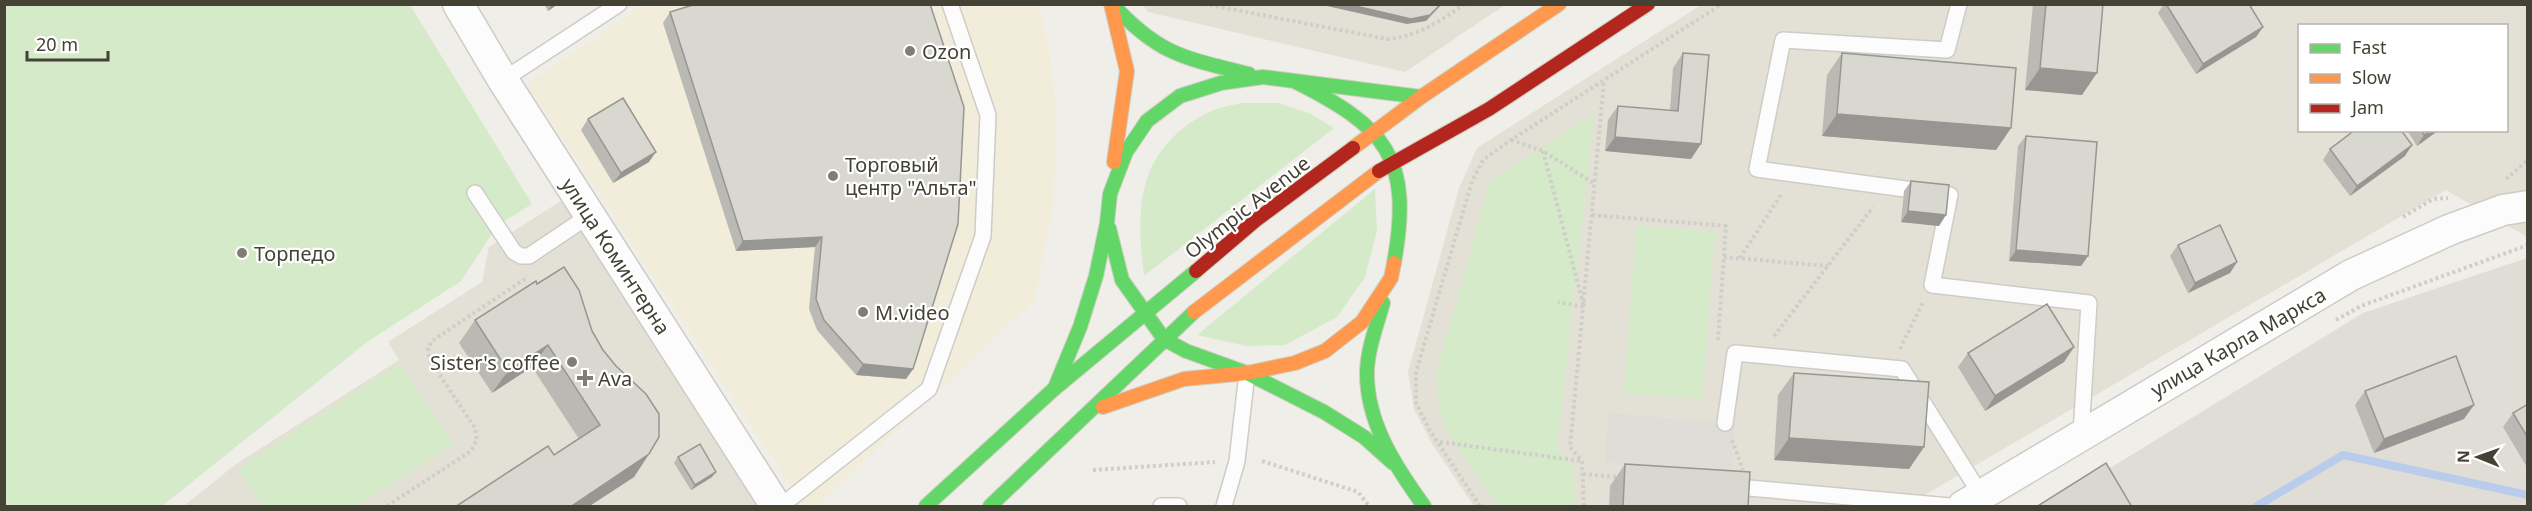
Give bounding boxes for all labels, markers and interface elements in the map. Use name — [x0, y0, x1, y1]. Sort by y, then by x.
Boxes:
scale bar — [27, 24, 108, 62]
legend — [2298, 24, 2508, 132]
text: 20 m — [36, 32, 78, 56]
text: Fast — [2352, 35, 2387, 59]
place label: Ozon — [922, 38, 971, 65]
marker: Ozon — [903, 44, 917, 58]
text: Slow — [2352, 65, 2391, 89]
text: Jam — [2350, 95, 2384, 119]
street label: Olympic Avenue — [1179, 150, 1315, 264]
place label: Торговый центр "Альта" — [845, 151, 977, 201]
marker: Торговый центр "Альта" — [826, 169, 840, 183]
street label: улица Коминтерна — [555, 172, 677, 340]
place label: Торпедо — [254, 240, 335, 267]
marker: Торпедо — [235, 246, 249, 260]
street label: улица Карла Маркса — [2145, 281, 2331, 403]
place label: M.video — [875, 299, 950, 326]
marker: M.video — [856, 305, 870, 319]
place label: Sister's coffee — [430, 349, 560, 376]
marker: Sister's coffee — [565, 355, 579, 369]
place label: Ava — [598, 365, 632, 392]
marker: Ava — [576, 369, 594, 387]
north arrow — [2448, 427, 2508, 487]
text: N — [2452, 450, 2474, 463]

